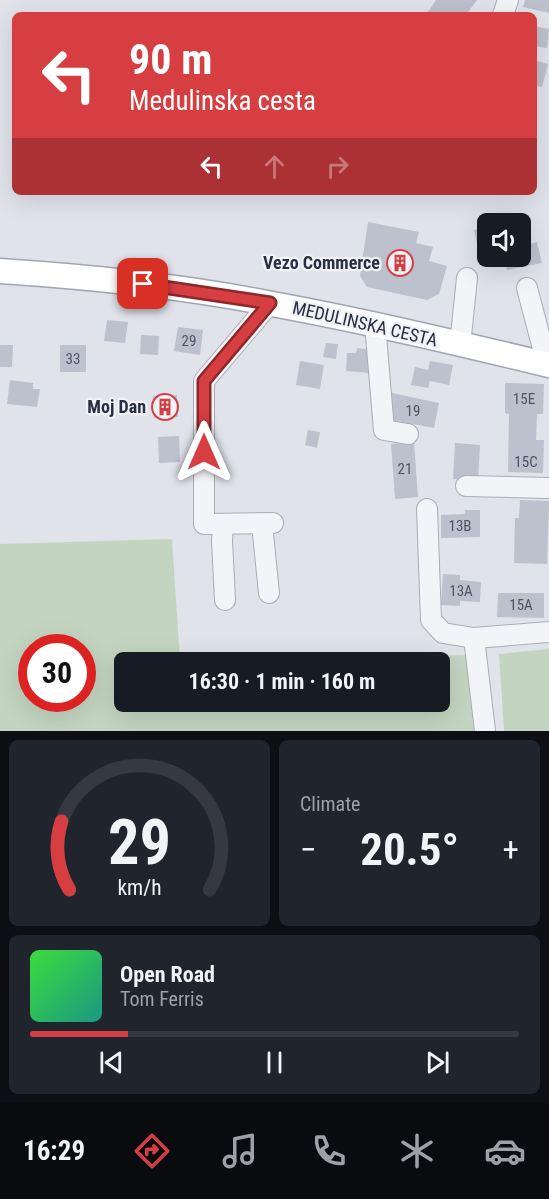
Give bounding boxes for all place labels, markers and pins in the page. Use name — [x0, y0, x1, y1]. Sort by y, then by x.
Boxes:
building icon: Vezo Commerce — [385, 248, 415, 278]
place label: Vezo Commerce — [263, 252, 380, 273]
pin — [117, 258, 168, 309]
building icon: Moj Dan — [150, 392, 180, 422]
place label: Moj Dan — [87, 396, 146, 417]

